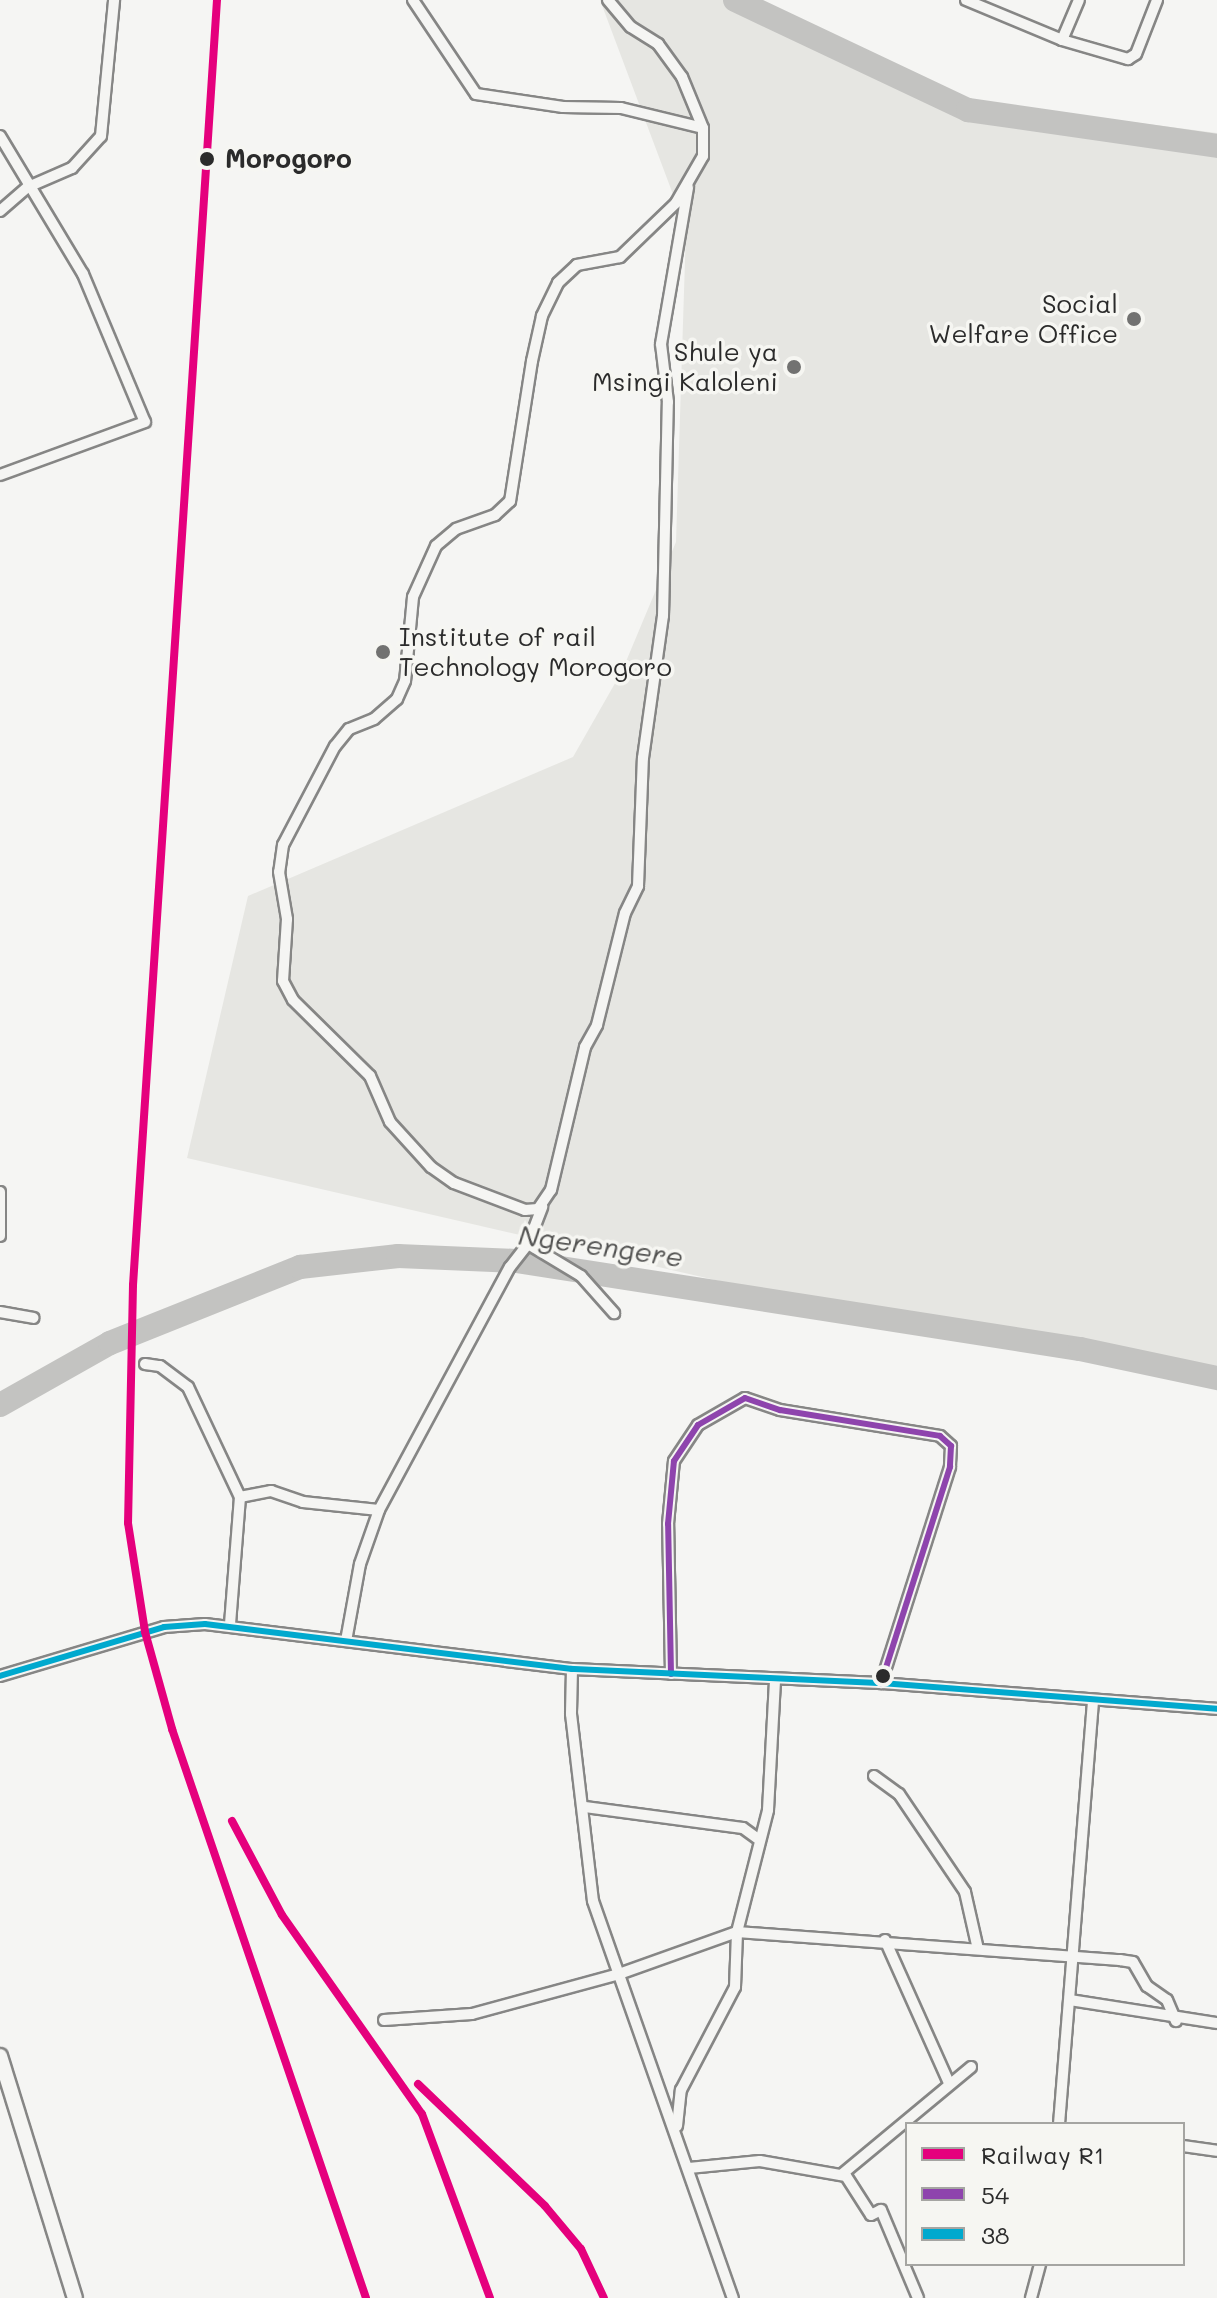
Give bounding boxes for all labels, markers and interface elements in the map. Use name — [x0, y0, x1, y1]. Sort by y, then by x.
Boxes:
place label: Morogoro — [225, 143, 352, 175]
marker: Morogoro — [196, 148, 218, 170]
place label: Social Welfare Office — [929, 288, 1118, 350]
marker: Social Welfare Office — [1125, 310, 1143, 328]
place label: Shule ya Msingi Kaloleni — [592, 336, 778, 398]
marker: Shule ya Msingi Kaloleni — [785, 358, 803, 376]
place label: Institute of rail Technology Morogoro — [399, 621, 672, 682]
marker: Institute of rail Technology Morogoro — [374, 643, 392, 661]
water label: Ngerengere — [516, 1217, 686, 1273]
unlabelled marker — [875, 1668, 891, 1684]
legend — [905, 2122, 1185, 2266]
text: Railway R1 — [981, 2139, 1105, 2170]
text: 54 — [981, 2179, 1009, 2210]
text: 38 — [981, 2219, 1010, 2250]

